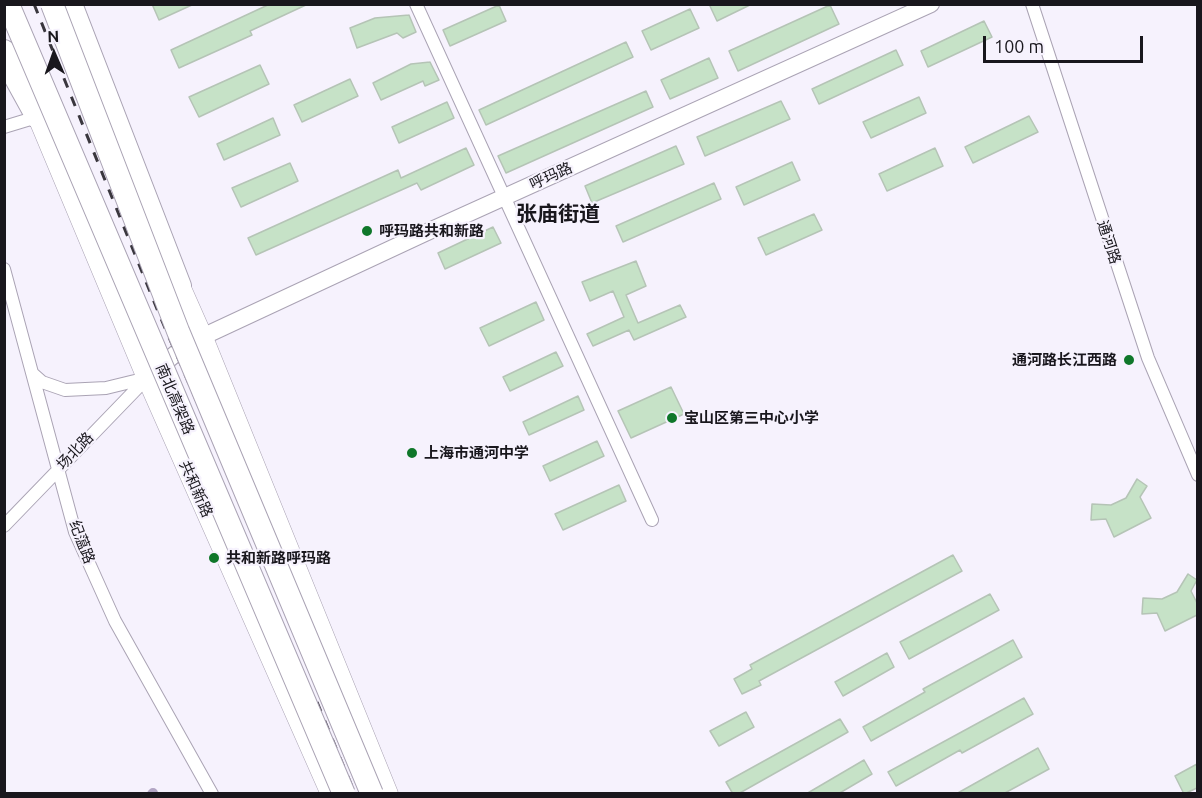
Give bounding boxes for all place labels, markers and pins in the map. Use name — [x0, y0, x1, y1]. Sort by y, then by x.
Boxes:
place label: 呼玛路共和新路 — [379, 222, 484, 240]
marker: 呼玛路共和新路 — [360, 224, 374, 238]
place label: 通河路长江西路 — [1012, 351, 1117, 369]
marker: 通河路长江西路 — [1122, 353, 1136, 367]
place label: 宝山区第三中心小学 — [684, 409, 819, 427]
marker: 宝山区第三中心小学 — [665, 411, 679, 425]
place label: 上海市通河中学 — [424, 444, 529, 462]
marker: 上海市通河中学 — [405, 446, 419, 460]
place label: 共和新路呼玛路 — [226, 549, 331, 567]
marker: 共和新路呼玛路 — [207, 551, 221, 565]

